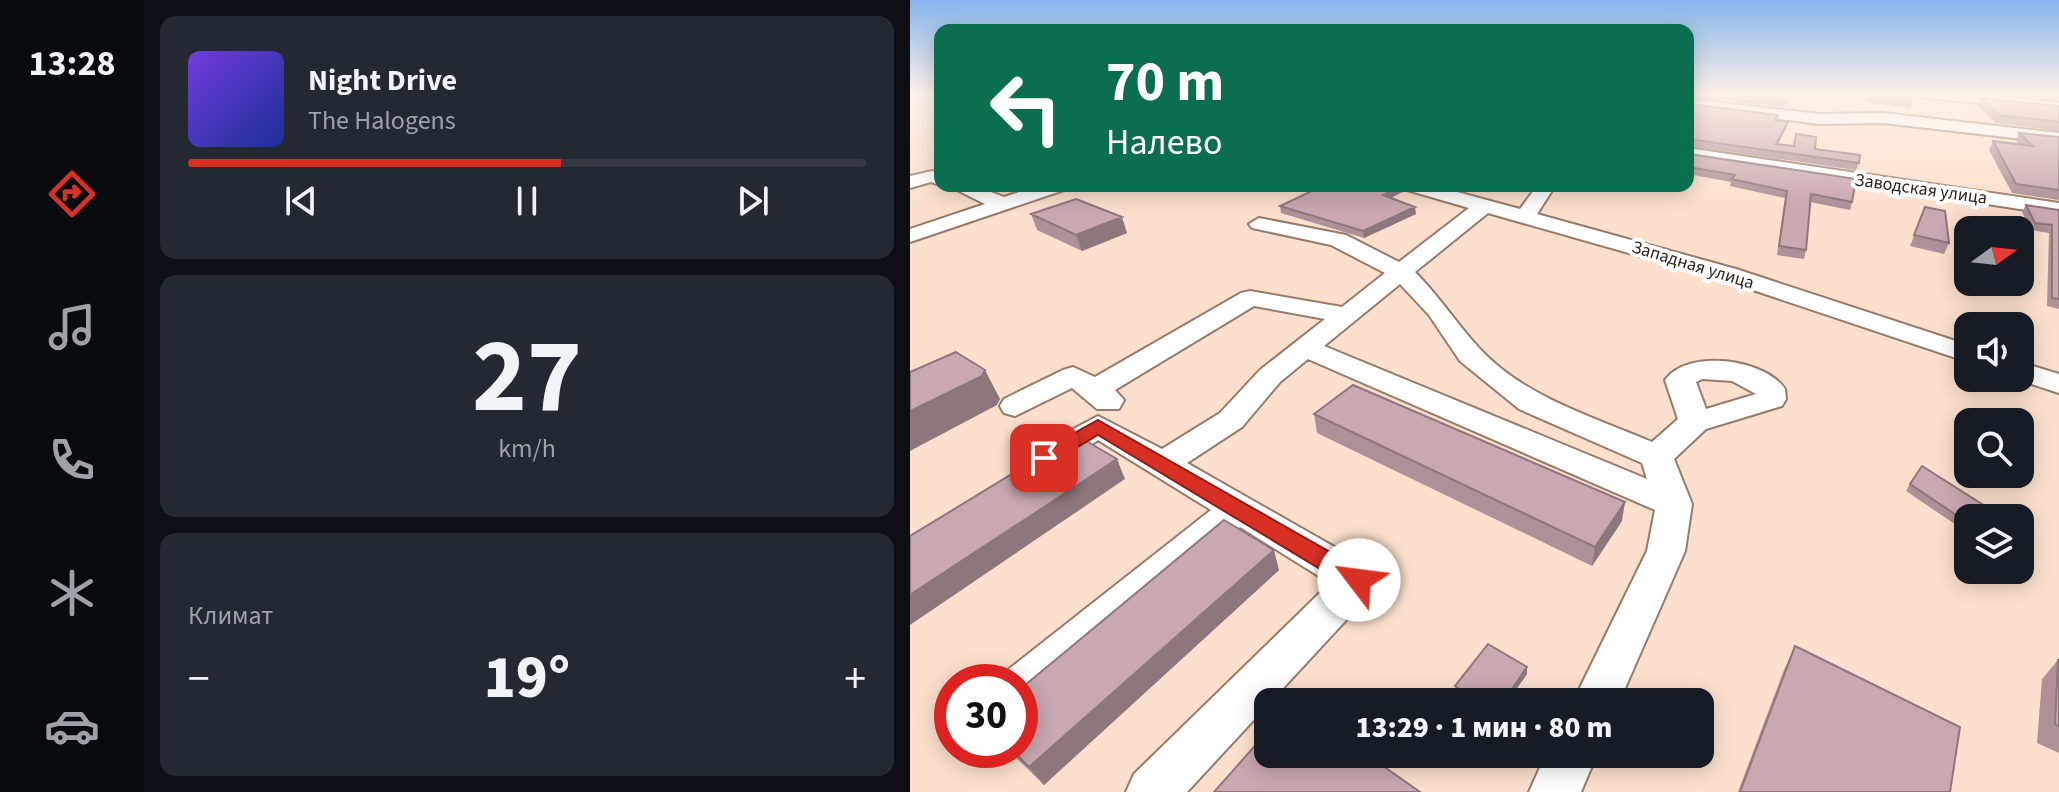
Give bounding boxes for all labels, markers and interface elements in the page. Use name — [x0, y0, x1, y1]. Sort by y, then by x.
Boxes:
text: 13:28 — [29, 38, 115, 89]
text: 70 m — [1106, 43, 1224, 122]
icon: left — [974, 56, 1078, 160]
text: Night Drive — [308, 59, 457, 102]
text: The Halogens — [308, 102, 456, 139]
text: Налево — [1106, 117, 1222, 168]
icon: directions — [44, 166, 100, 222]
street label: Заводская улица — [1853, 167, 1989, 211]
icon: previous — [279, 179, 323, 223]
icon: pause — [505, 179, 549, 223]
icon: next — [731, 179, 775, 223]
north arrow — [1954, 216, 2034, 296]
map controls — [1954, 216, 2034, 584]
street label: Западная улица — [1629, 235, 1757, 295]
icon: music — [44, 299, 100, 355]
text: 27 — [472, 304, 582, 452]
button: sound — [1954, 312, 2034, 392]
button: search — [1954, 408, 2034, 488]
pin — [1010, 424, 1078, 492]
text: km/h — [498, 430, 556, 467]
icon: phone — [44, 432, 100, 488]
icon: arrive — [1022, 436, 1066, 480]
button: layers — [1954, 504, 2034, 584]
position arrow — [1317, 538, 1401, 622]
icon: climate — [44, 565, 100, 621]
text: Климат — [188, 597, 273, 634]
text: 19° — [484, 636, 570, 721]
text: − — [188, 648, 210, 711]
text: + — [844, 648, 866, 711]
speed limit sign: 30 — [934, 664, 1038, 768]
icon: car — [44, 698, 100, 754]
text: 13:29 · 1 мин · 80 m — [1355, 706, 1613, 749]

